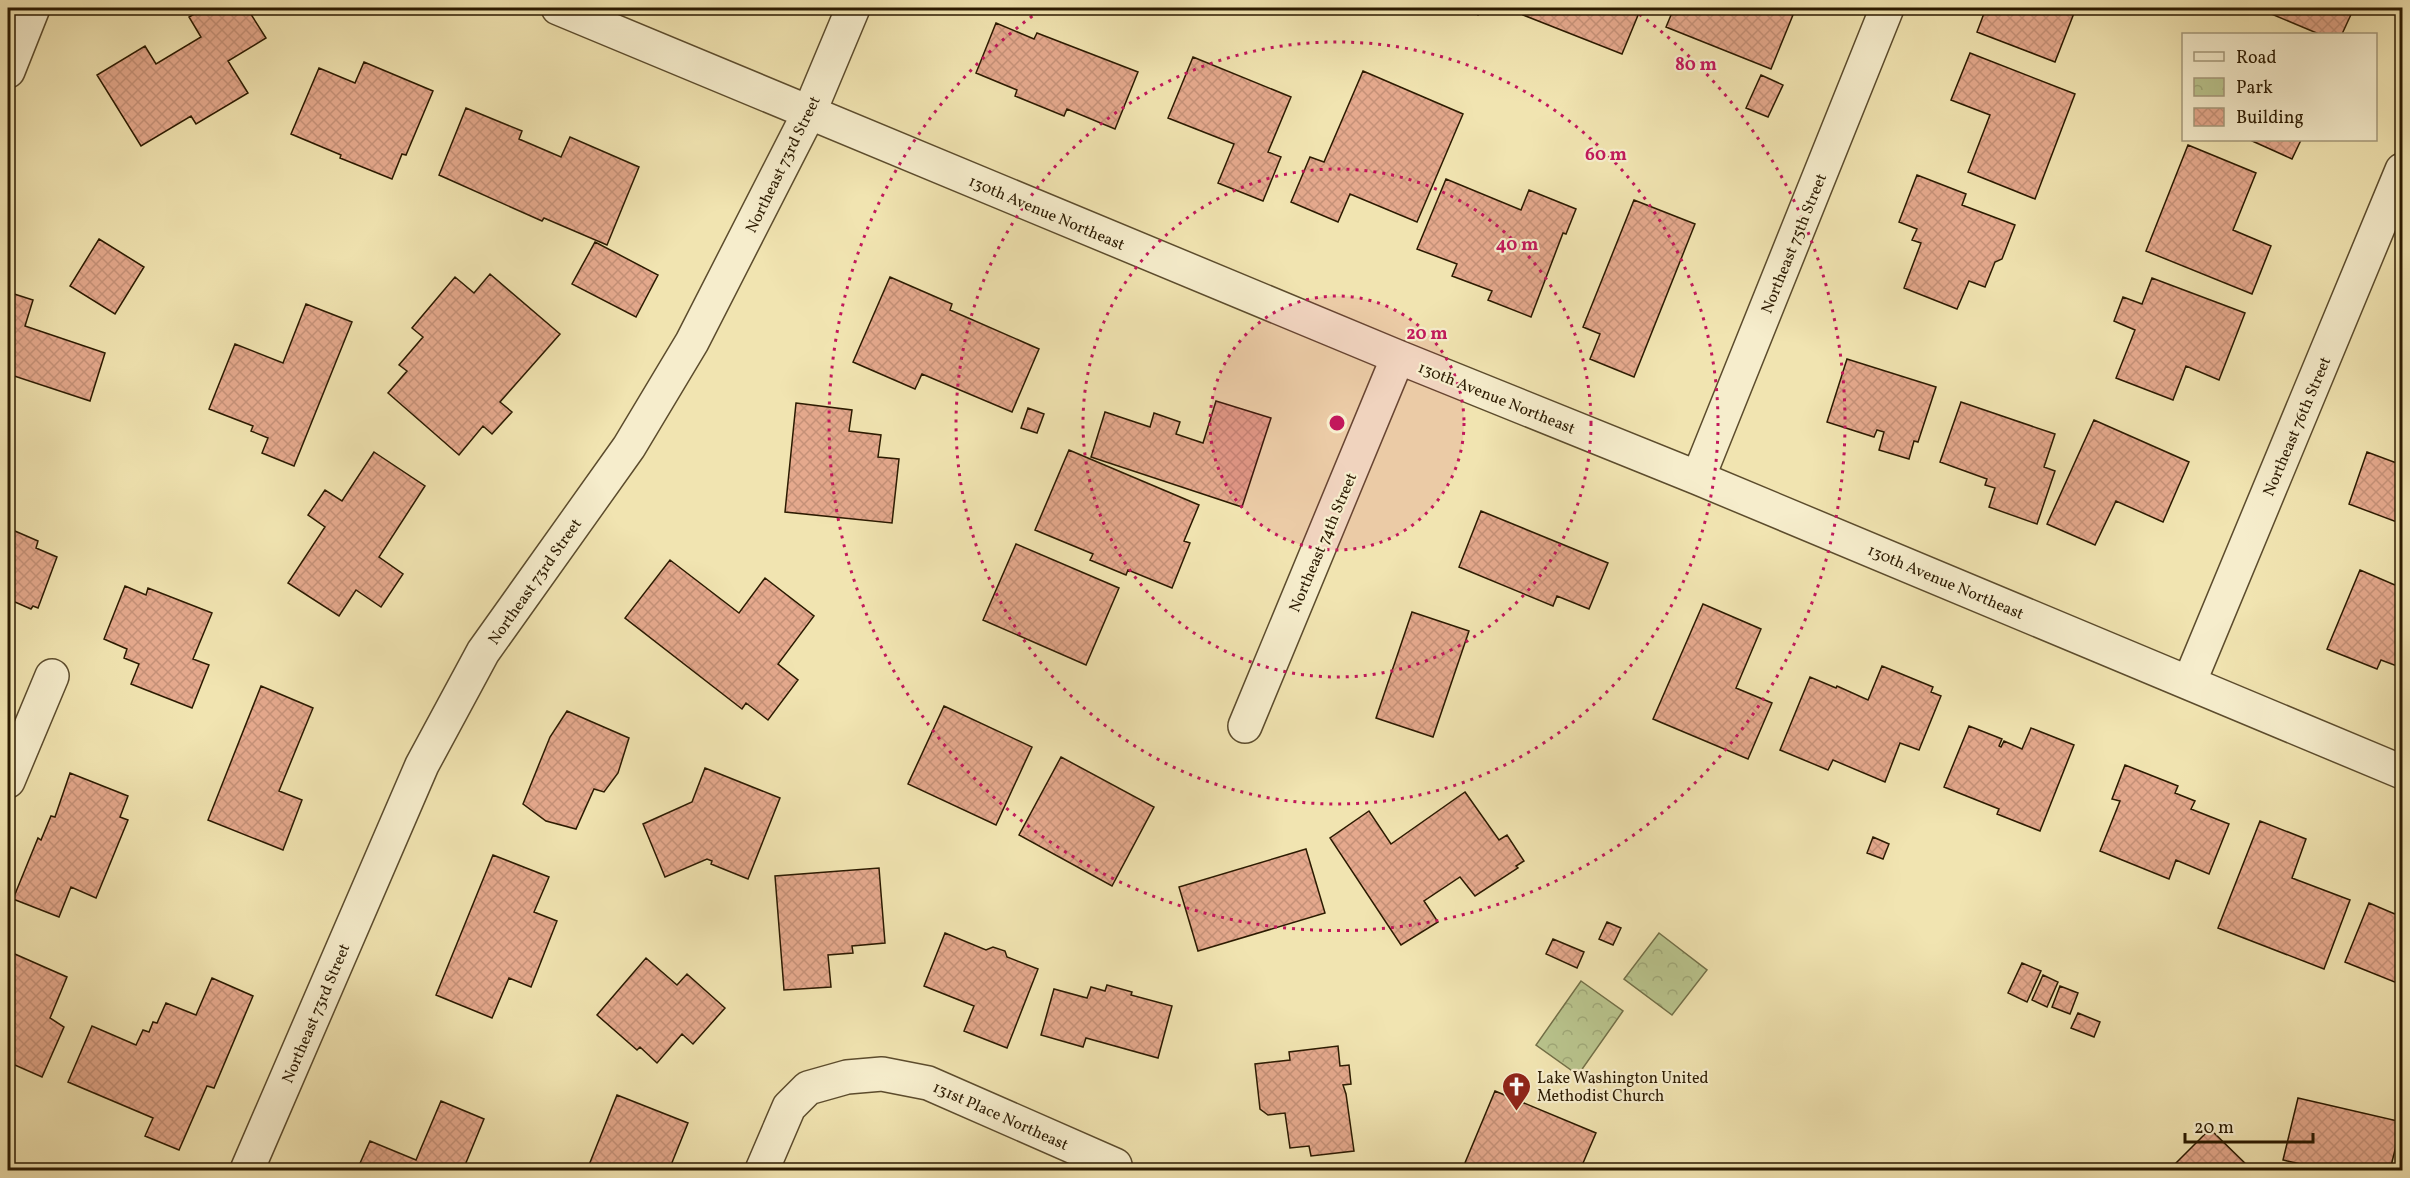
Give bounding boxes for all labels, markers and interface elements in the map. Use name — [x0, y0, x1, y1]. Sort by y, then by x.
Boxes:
legend — [2182, 33, 2377, 141]
text: Road — [2236, 46, 2277, 71]
text: 80 m — [1675, 53, 1717, 78]
text: Park — [2236, 76, 2273, 101]
street label: Northeast 73rd Street — [741, 92, 827, 237]
text: Building — [2236, 106, 2304, 131]
text: 60 m — [1585, 143, 1627, 168]
street label: Northeast 75th Street — [1757, 170, 1833, 317]
street label: 130th Avenue Northeast — [965, 171, 1128, 257]
text: 40 m — [1496, 233, 1538, 258]
text: 20 m — [1406, 322, 1448, 347]
street label: Northeast 76th Street — [2258, 353, 2337, 500]
street label: 130th Avenue Northeast — [1414, 357, 1579, 441]
centre of rings — [1327, 413, 1347, 433]
street label: Northeast 74th Street — [1285, 469, 1363, 616]
street label: Northeast 73rd Street — [484, 514, 588, 650]
street label: 130th Avenue Northeast — [1864, 540, 2027, 626]
street label: Northeast 73rd Street — [277, 940, 356, 1087]
place label: Lake Washington United Methodist Church — [1537, 1068, 1709, 1108]
church icon: Lake Washington United Methodist Church — [1500, 1070, 1532, 1112]
street label: 131st Place Northeast — [929, 1077, 1072, 1157]
scale bar — [2185, 1106, 2312, 1144]
text: 20 m — [2194, 1116, 2234, 1141]

